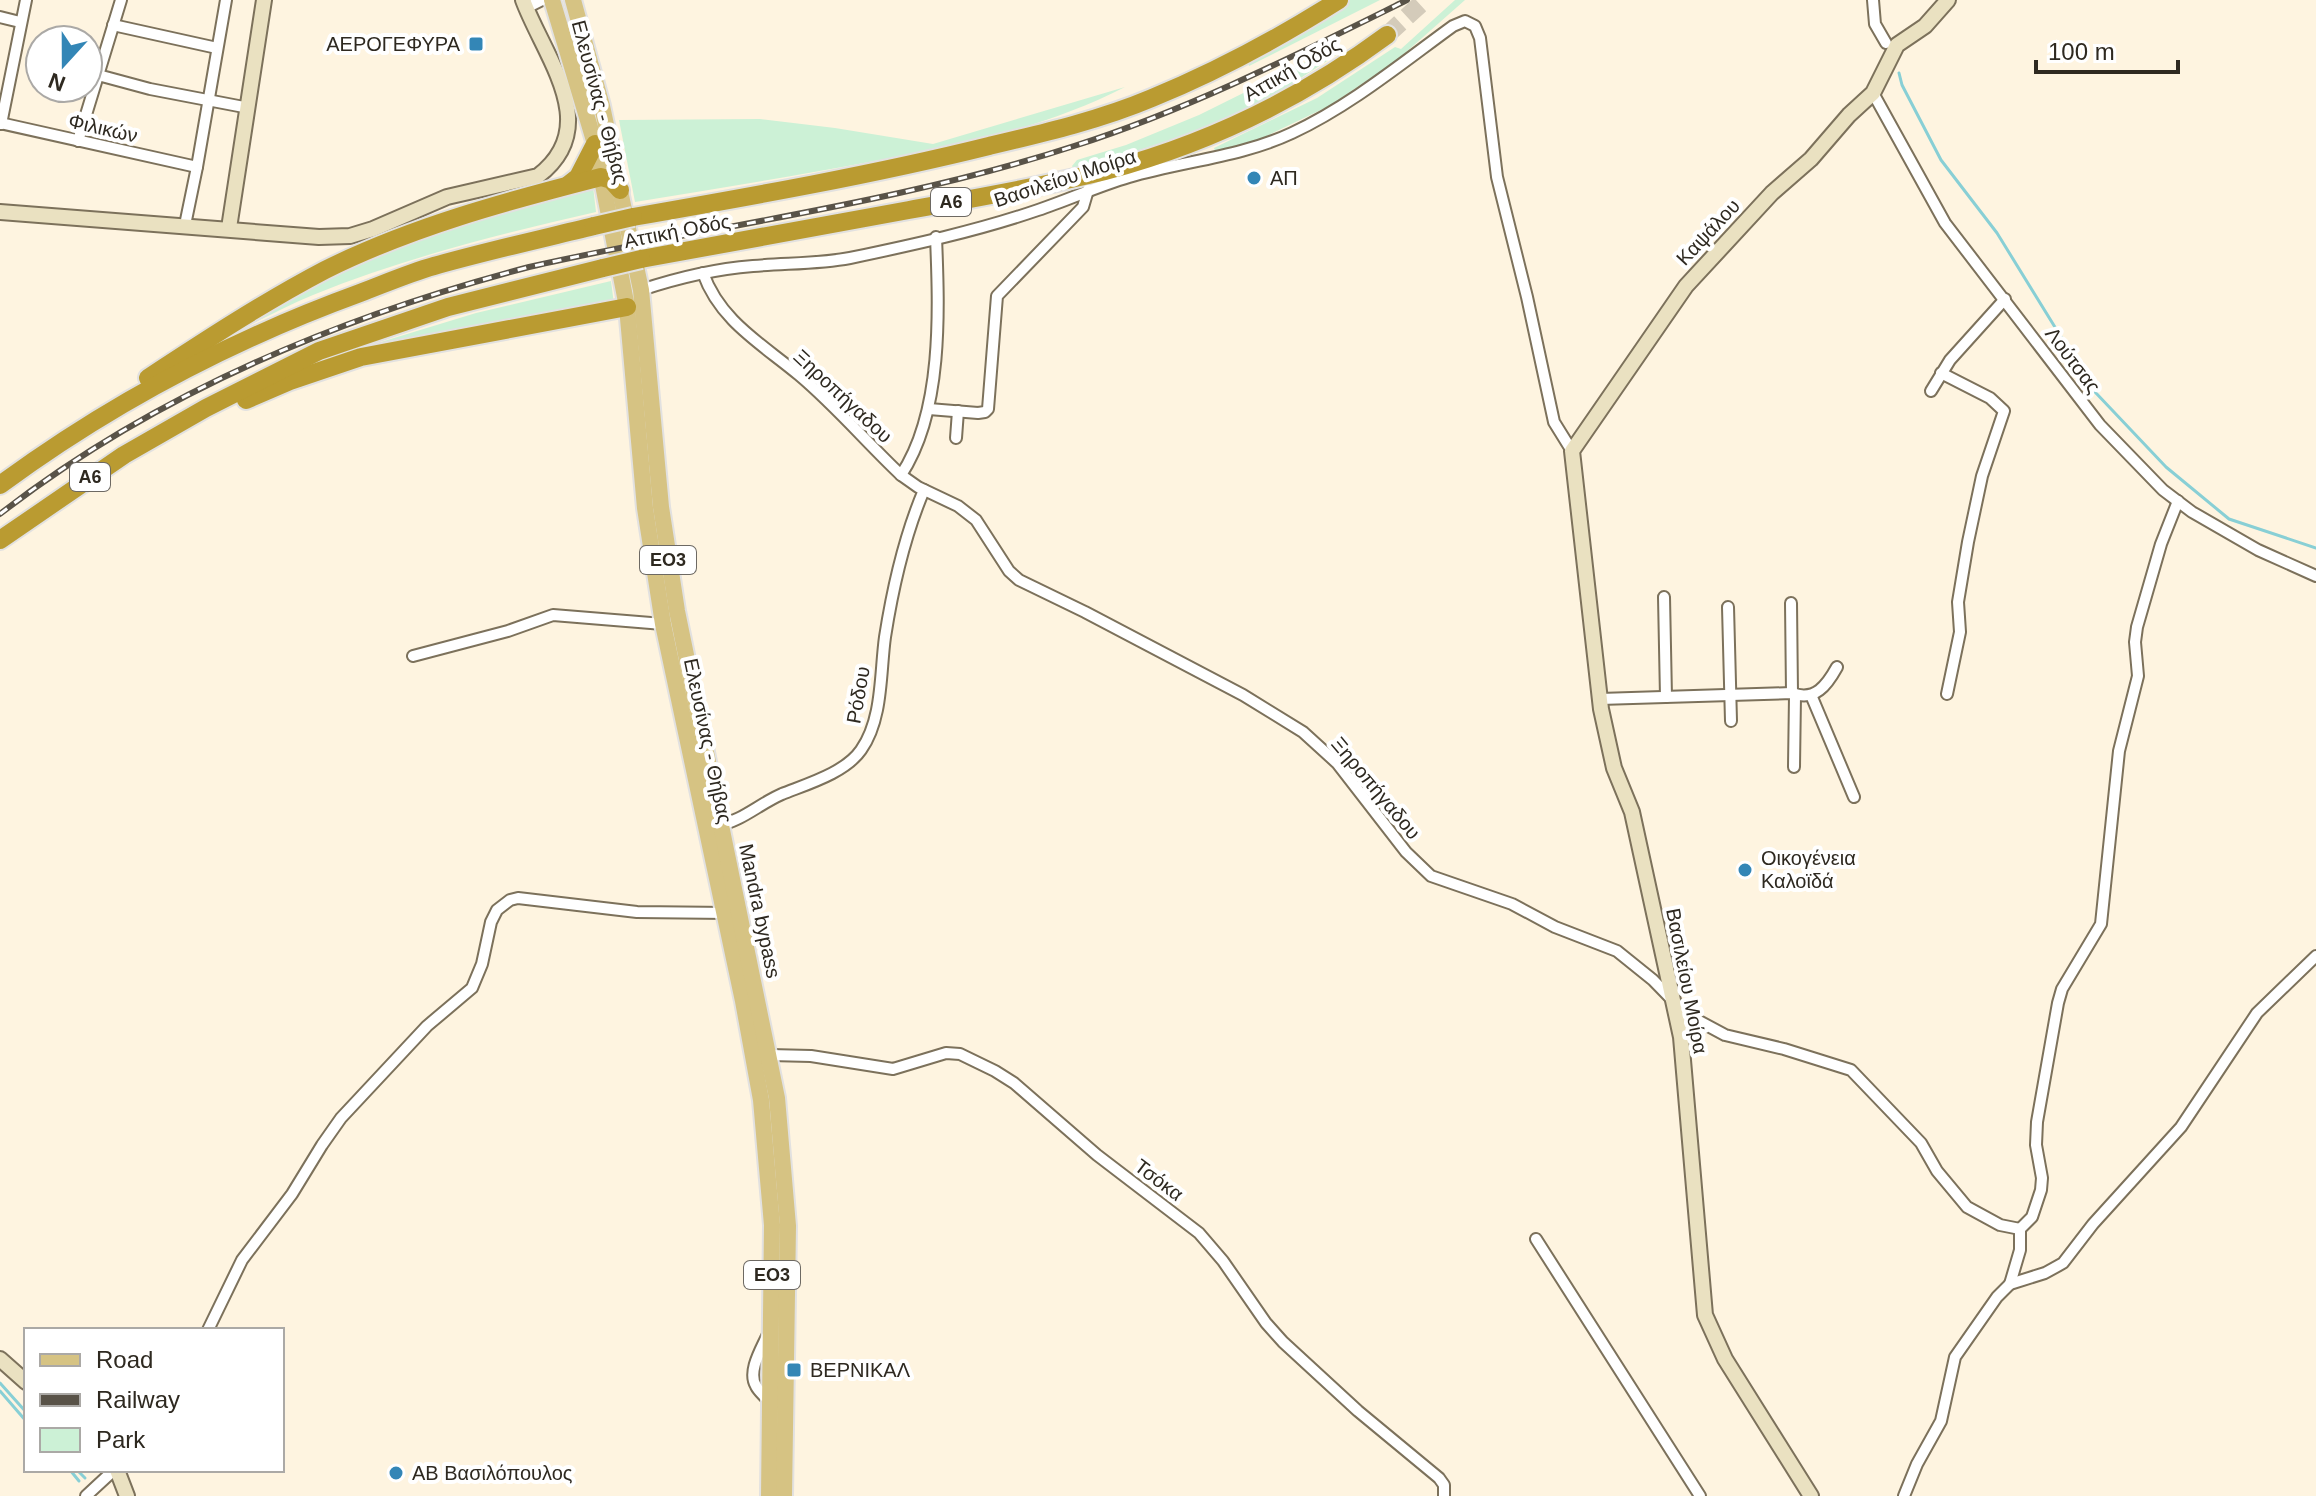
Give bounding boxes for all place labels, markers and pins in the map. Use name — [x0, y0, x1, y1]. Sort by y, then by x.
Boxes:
place label: ΑΕΡΟΓΕΦΥΡΑ — [326, 33, 461, 55]
marker: ΑΕΡΟΓΕΦΥΡΑ — [467, 35, 485, 53]
place label: ΑΠ — [1270, 167, 1298, 189]
marker: ΑΠ — [1245, 169, 1263, 187]
place label: Οικογένεια Καλοϊδά — [1761, 847, 1856, 892]
marker: Οικογένεια Καλοϊδά — [1736, 861, 1754, 879]
place label: ΒΕΡΝΙΚΑΛ — [810, 1359, 911, 1381]
marker: ΒΕΡΝΙΚΑΛ — [785, 1361, 803, 1379]
place label: ΑΒ Βασιλόπουλος — [412, 1462, 573, 1484]
marker: ΑΒ Βασιλόπουλος — [387, 1464, 405, 1482]

